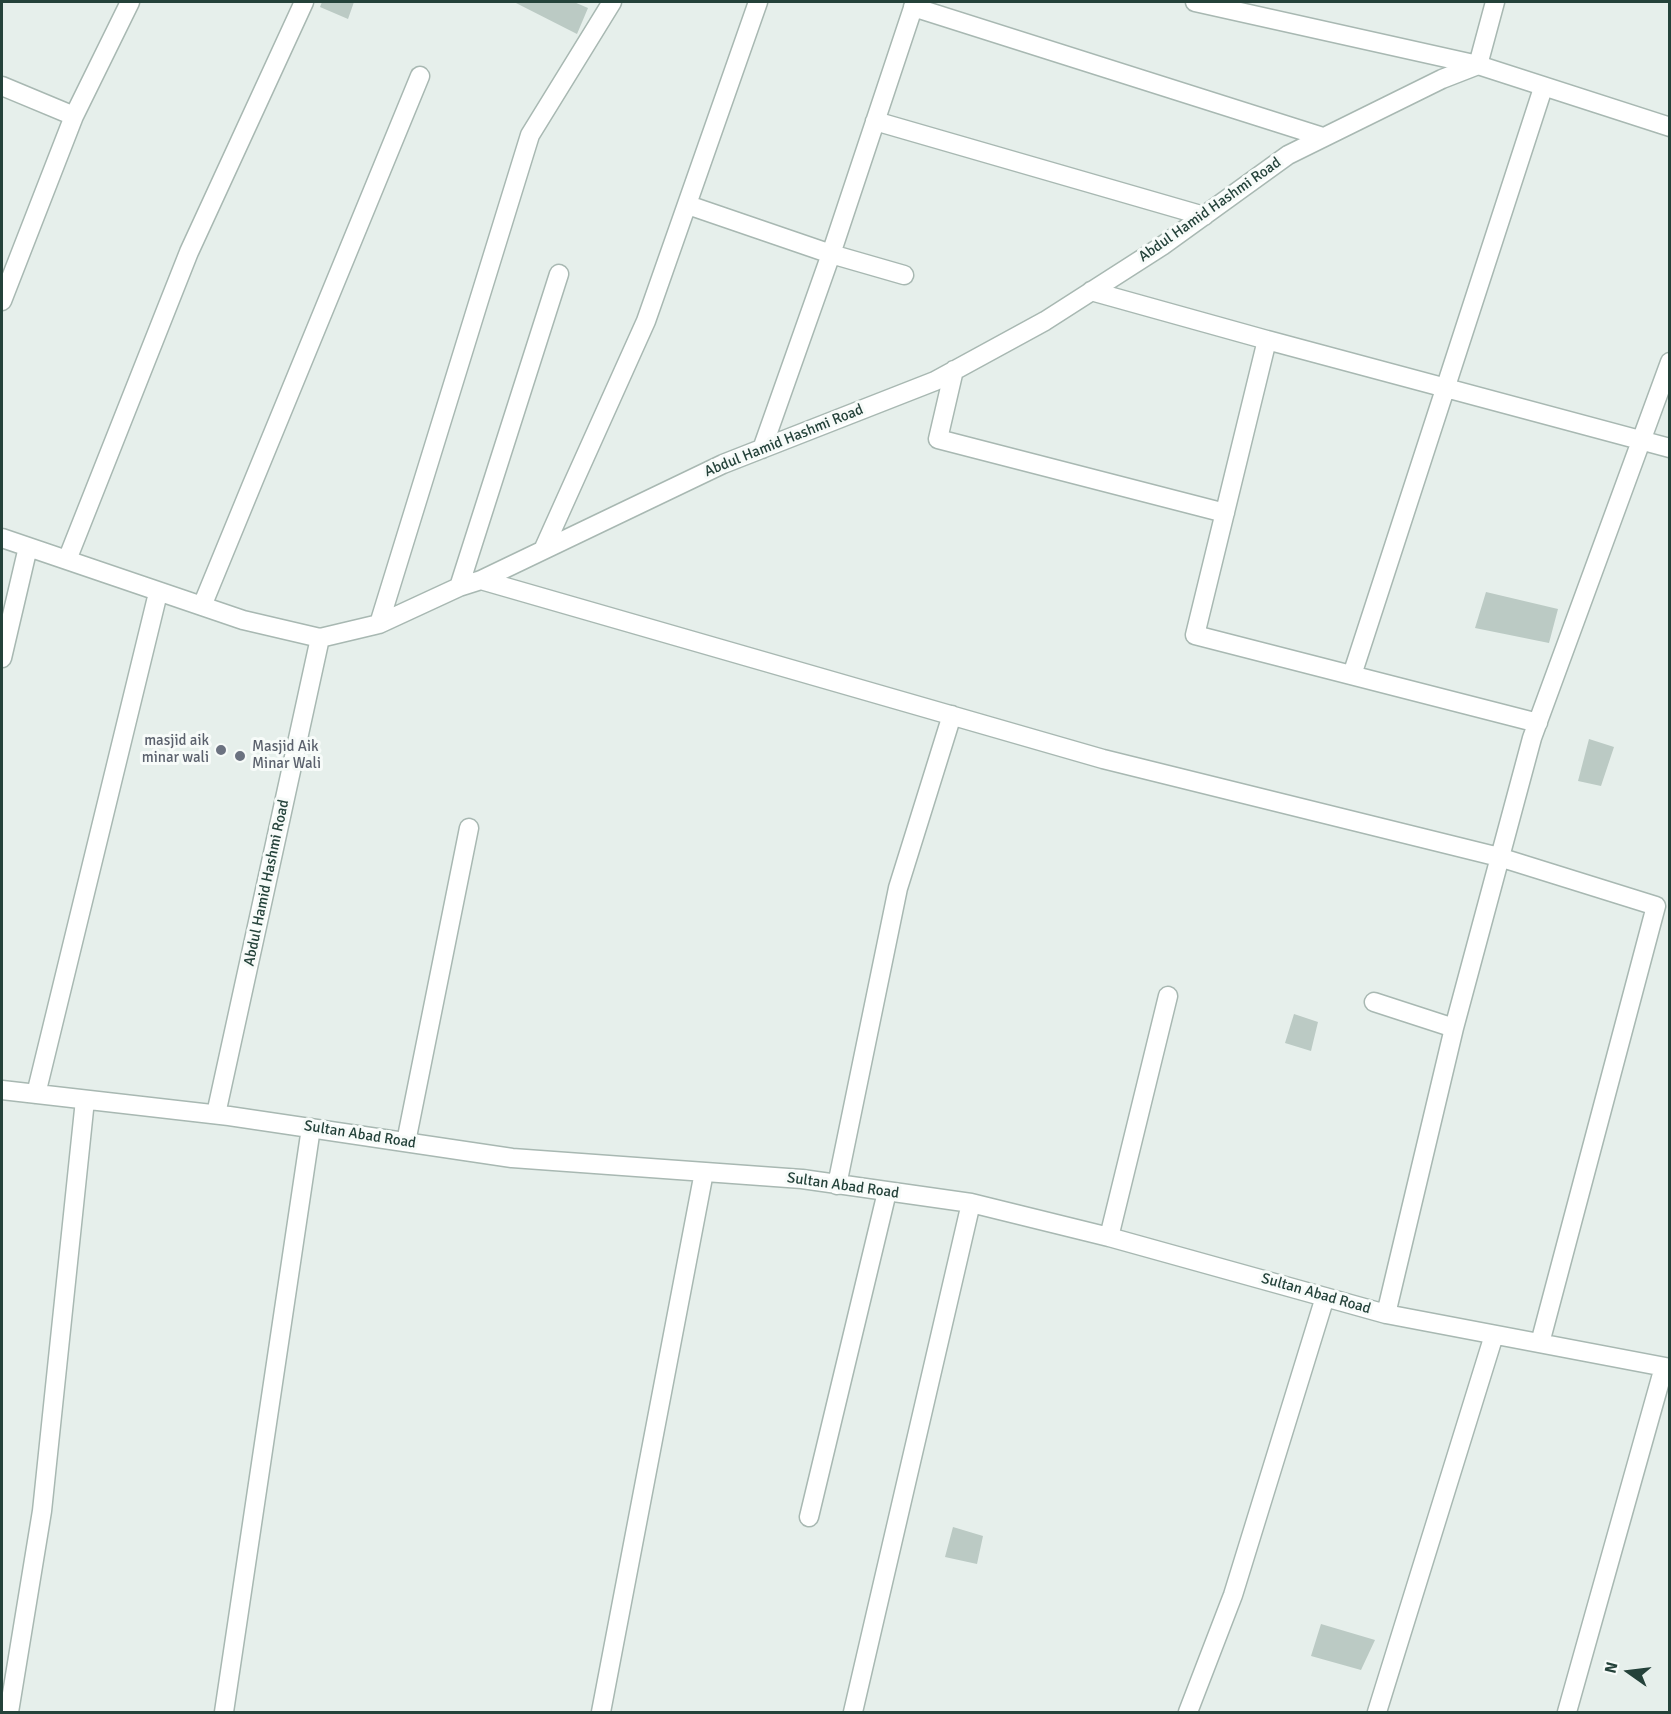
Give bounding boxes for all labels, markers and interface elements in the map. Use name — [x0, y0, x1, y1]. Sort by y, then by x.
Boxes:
street label: Abdul Hamid Hashmi Road — [1135, 154, 1285, 266]
street label: Abdul Hamid Hashmi Road — [702, 401, 866, 481]
place label: masjid aik minar wali — [142, 732, 209, 767]
place label: Masjid Aik Minar Wali — [252, 738, 321, 773]
marker: masjid aik minar wali — [214, 743, 228, 757]
marker: Masjid Aik Minar Wali — [233, 749, 247, 763]
street label: Abdul Hamid Hashmi Road — [241, 798, 293, 968]
street label: Sultan Abad Road — [303, 1117, 417, 1153]
street label: Sultan Abad Road — [786, 1169, 900, 1203]
street label: Sultan Abad Road — [1259, 1270, 1373, 1318]
north arrow — [1599, 1642, 1659, 1702]
text: N — [1600, 1660, 1623, 1675]

